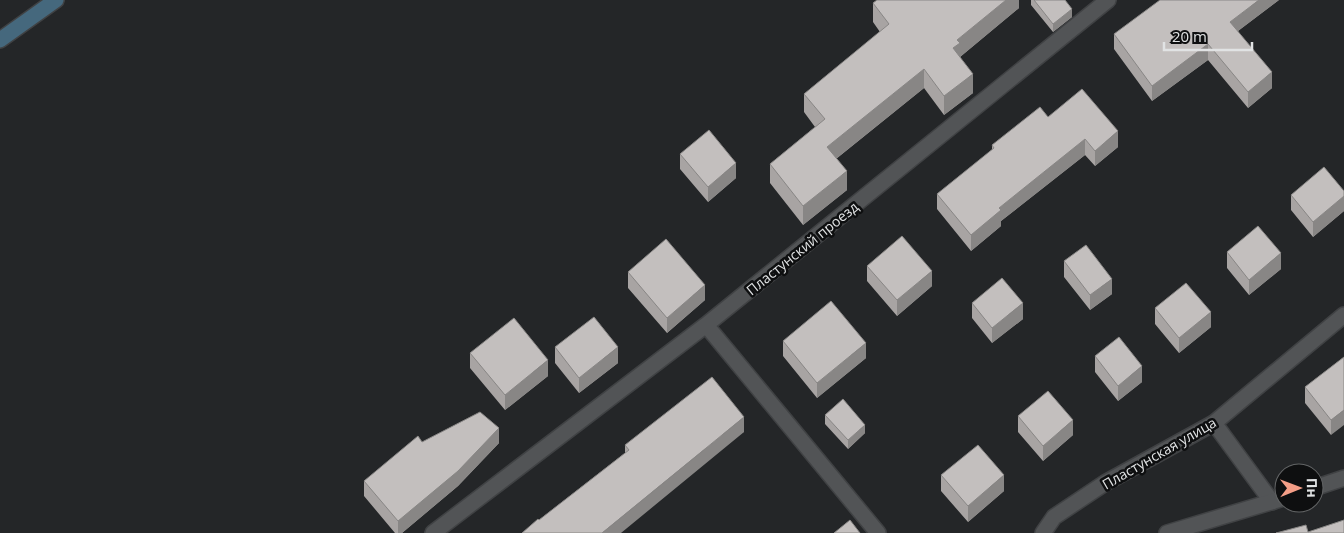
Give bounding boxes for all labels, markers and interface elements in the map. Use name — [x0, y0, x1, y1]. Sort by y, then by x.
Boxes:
scale bar — [1164, 20, 1252, 52]
text: 20 m — [1172, 26, 1207, 46]
street label: Пластунский проезд — [742, 197, 862, 299]
street label: Пластунская улица — [1099, 413, 1219, 493]
north arrow — [1274, 463, 1324, 513]
text: Пн — [1303, 478, 1322, 498]

